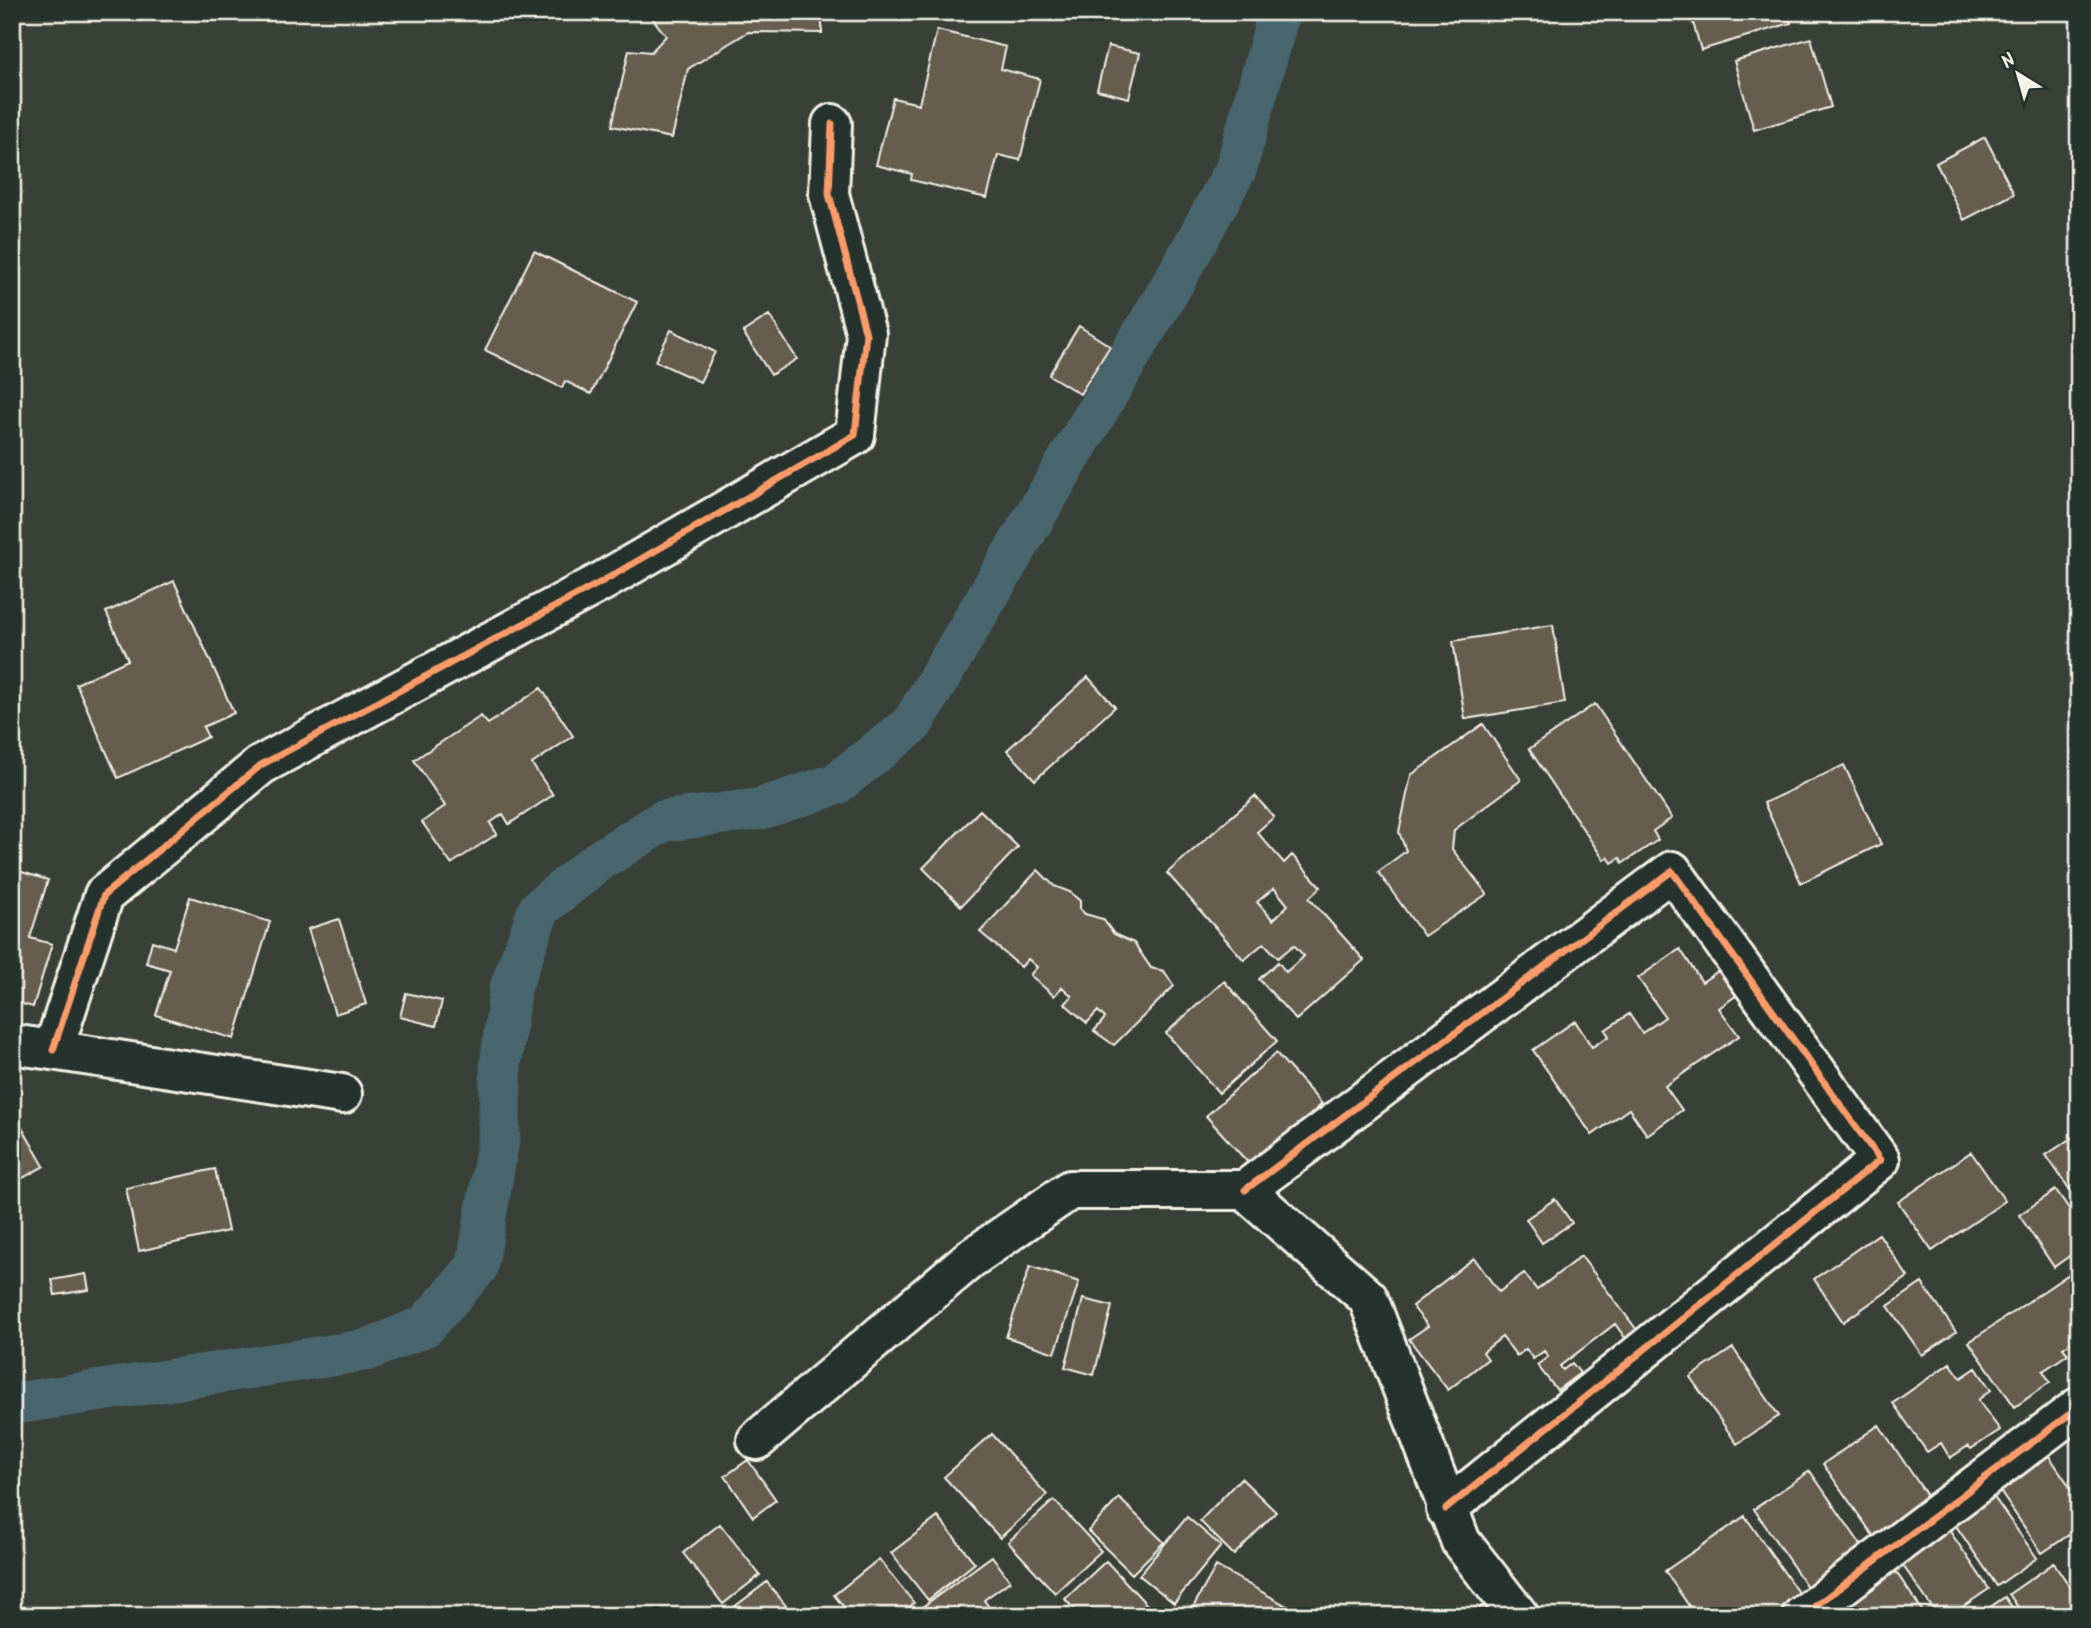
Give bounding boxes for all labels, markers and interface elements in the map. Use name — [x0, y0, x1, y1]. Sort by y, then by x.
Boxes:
north arrow — [1982, 38, 2052, 108]
text: N — [1995, 46, 2023, 78]

